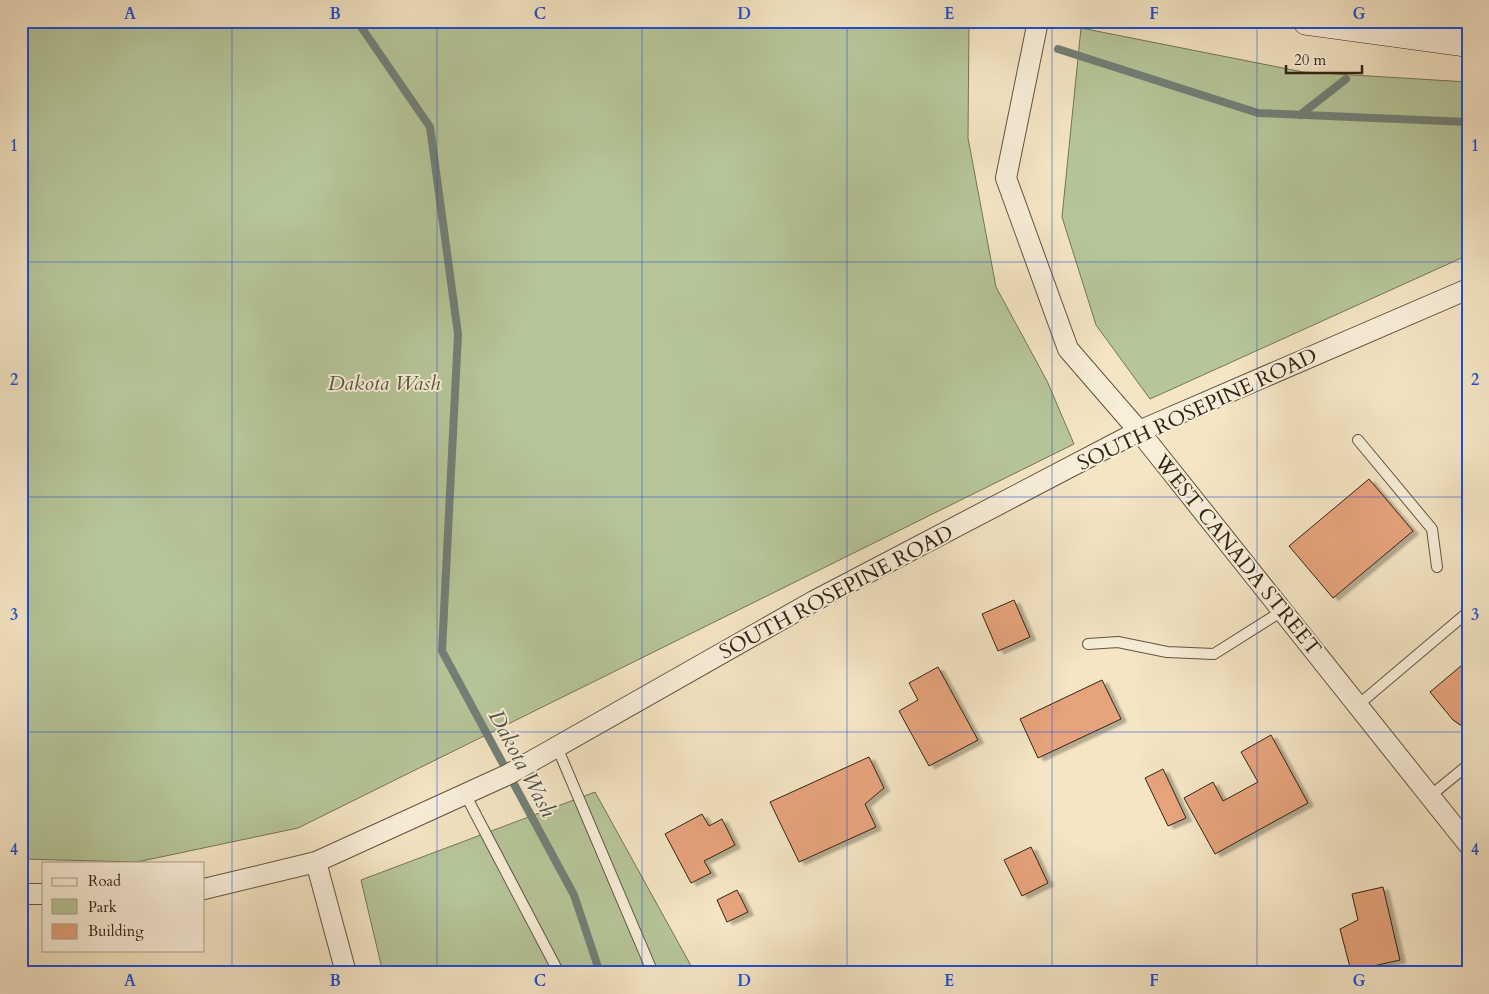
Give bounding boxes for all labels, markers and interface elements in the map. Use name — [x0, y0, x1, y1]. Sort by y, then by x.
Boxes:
text: A — [124, 3, 136, 25]
text: B — [329, 3, 341, 25]
text: C — [534, 3, 546, 25]
text: D — [737, 3, 751, 25]
text: E — [944, 3, 954, 25]
text: F — [1149, 3, 1159, 25]
text: G — [1352, 3, 1366, 25]
scale bar — [1286, 42, 1363, 74]
text: 20 m — [1294, 50, 1326, 70]
text: 1 — [10, 135, 18, 157]
text: 1 — [1471, 135, 1479, 157]
street label: SOUTH ROSEPINE ROAD — [1073, 341, 1322, 478]
text: 2 — [10, 369, 18, 391]
park label: Dakota Wash — [328, 369, 440, 398]
text: 2 — [1471, 369, 1479, 391]
street label: WEST CANADA STREET — [1147, 448, 1328, 662]
street label: SOUTH ROSEPINE ROAD — [714, 518, 958, 667]
text: 3 — [10, 604, 18, 626]
text: 3 — [1471, 604, 1479, 626]
water label: Dakota Wash — [481, 704, 563, 823]
text: 4 — [10, 839, 18, 861]
text: 4 — [1471, 839, 1479, 861]
legend — [42, 862, 205, 952]
text: Road — [88, 871, 121, 891]
text: Park — [88, 897, 117, 917]
text: Building — [88, 921, 144, 941]
text: A — [124, 970, 136, 992]
text: B — [329, 970, 341, 992]
text: C — [534, 970, 546, 992]
text: D — [737, 970, 751, 992]
text: E — [944, 970, 954, 992]
text: F — [1149, 970, 1159, 992]
text: G — [1352, 970, 1366, 992]

